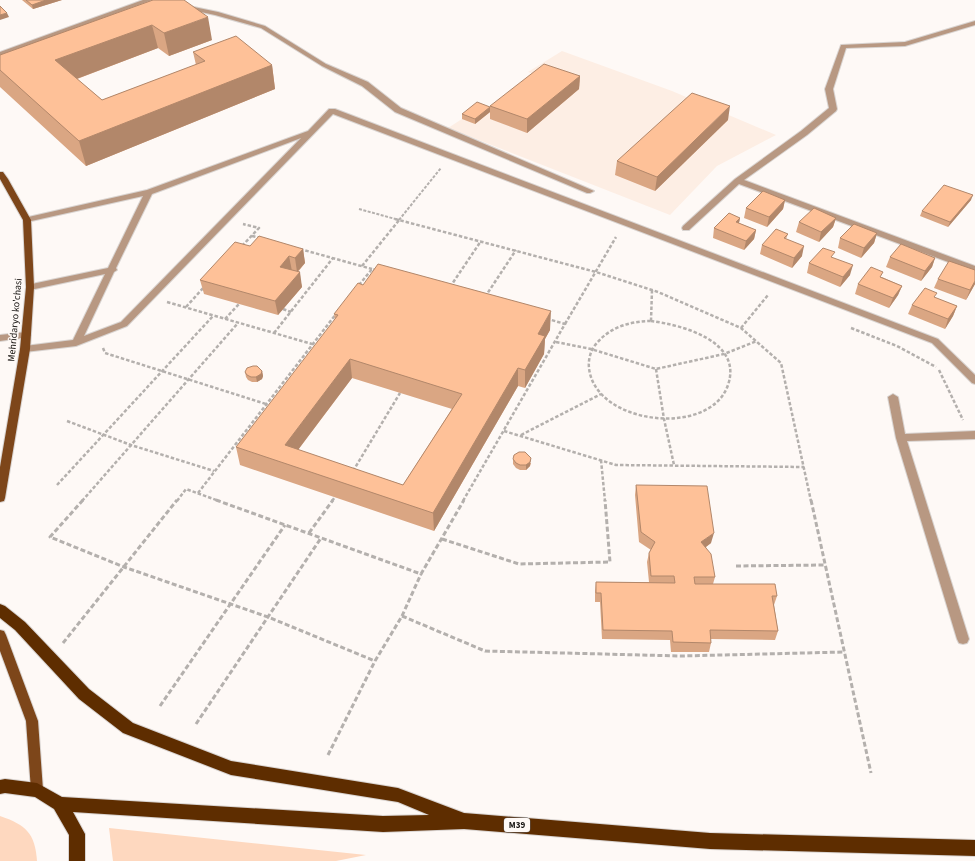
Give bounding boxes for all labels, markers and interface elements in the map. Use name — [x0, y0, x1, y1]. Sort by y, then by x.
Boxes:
street label: Мehridaryo ko'chasi — [4, 278, 26, 362]
road number: M39 — [504, 818, 530, 832]

